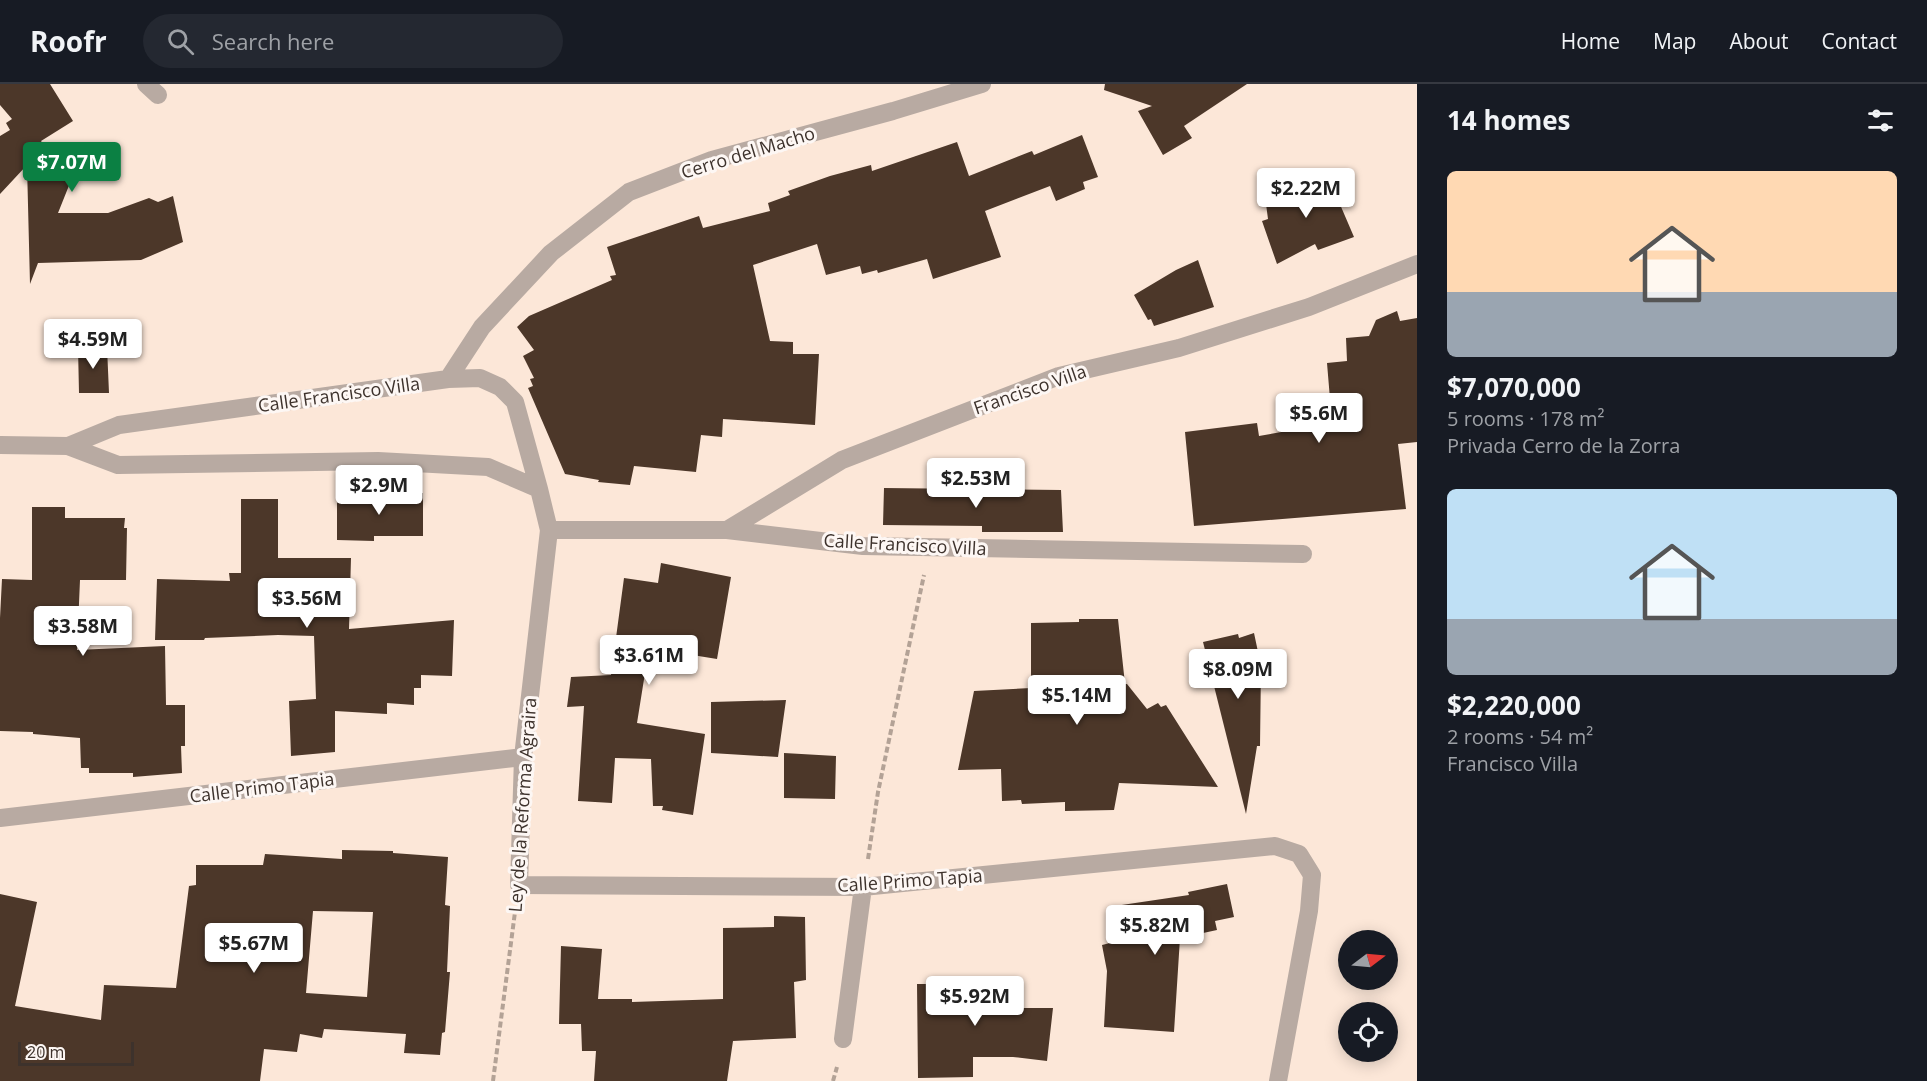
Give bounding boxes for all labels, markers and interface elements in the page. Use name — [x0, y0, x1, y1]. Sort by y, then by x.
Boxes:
search box — [143, 14, 563, 68]
text: Roofr — [30, 22, 107, 60]
icon: search — [164, 25, 197, 58]
text: Search here — [212, 26, 334, 56]
text: Home — [1561, 27, 1620, 55]
text: Map — [1653, 27, 1696, 55]
text: About — [1729, 27, 1789, 55]
text: Contact — [1822, 27, 1897, 55]
text: 14 homes — [1447, 102, 1571, 138]
icon: filters — [1864, 104, 1897, 137]
street label: Cerro del Macho — [678, 120, 818, 184]
pin: $7.07M — [23, 142, 121, 193]
text: $7.07M — [37, 148, 107, 175]
pin: $2.22M — [1257, 168, 1355, 219]
text: $2.22M — [1271, 174, 1341, 201]
icon: home — [1618, 210, 1726, 318]
pin: $4.59M — [44, 319, 142, 370]
text: $4.59M — [58, 325, 128, 352]
street label: Francisco Villa — [970, 359, 1089, 420]
text: $7,070,000 — [1447, 369, 1581, 405]
street label: Calle Francisco Villa — [256, 371, 421, 417]
pin: $5.6M — [1277, 393, 1361, 444]
text: $5.6M — [1290, 399, 1348, 426]
text: 5 rooms · 178 m² — [1447, 405, 1605, 432]
text: Privada Cerro de la Zorra — [1447, 432, 1680, 459]
pin: $2.53M — [927, 458, 1025, 509]
text: $2.53M — [941, 464, 1011, 491]
pin: $2.9M — [337, 465, 421, 516]
text: $2.9M — [350, 471, 408, 498]
street label: Calle Francisco Villa — [823, 528, 987, 560]
icon: home — [1618, 528, 1726, 636]
pin: $3.56M — [258, 578, 356, 629]
text: $3.56M — [272, 584, 342, 611]
pin: $3.58M — [34, 606, 132, 657]
text: $3.58M — [48, 612, 118, 639]
pin: $3.61M — [600, 635, 698, 686]
text: $3.61M — [614, 641, 684, 668]
pin: $8.09M — [1189, 649, 1287, 700]
text: $8.09M — [1203, 655, 1273, 682]
pin: $5.14M — [1028, 675, 1126, 726]
text: $5.14M — [1042, 681, 1112, 708]
text: $2,220,000 — [1447, 687, 1581, 723]
street label: Ley de la Reforma Agraira — [503, 697, 541, 913]
text: 2 rooms · 54 m² — [1447, 723, 1593, 750]
text: Francisco Villa — [1447, 750, 1578, 777]
street label: Calle Primo Tapia — [188, 766, 336, 808]
street label: Calle Primo Tapia — [836, 863, 983, 897]
pin: $5.82M — [1106, 905, 1204, 956]
text: $5.82M — [1120, 911, 1190, 938]
pin: $5.67M — [205, 923, 303, 974]
text: $5.67M — [219, 929, 289, 956]
north arrow — [1338, 930, 1398, 990]
map controls — [1338, 930, 1398, 1062]
pin: $5.92M — [926, 976, 1024, 1027]
text: $5.92M — [940, 982, 1010, 1009]
button: locate — [1338, 1002, 1398, 1062]
scale bar — [18, 1039, 134, 1066]
text: 20 m — [27, 1041, 64, 1063]

